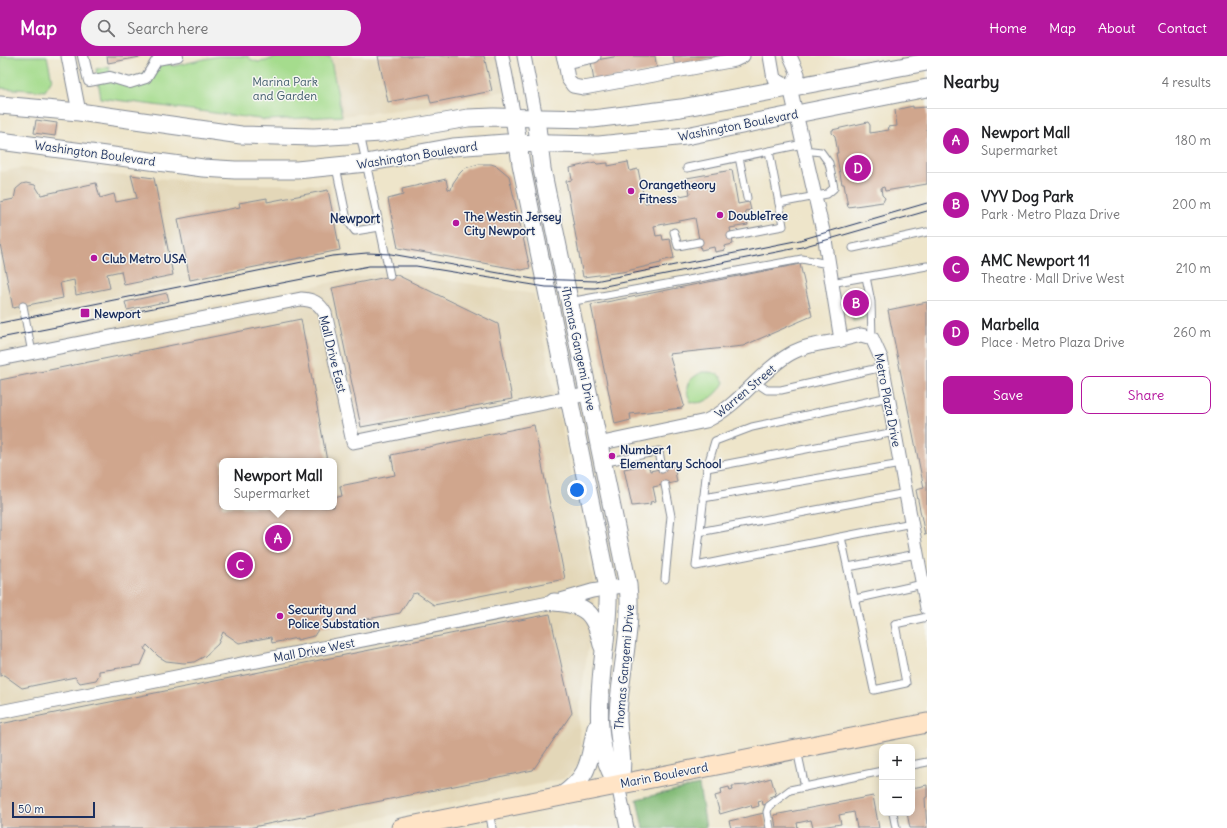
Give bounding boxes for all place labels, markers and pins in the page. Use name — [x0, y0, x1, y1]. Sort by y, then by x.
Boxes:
pin: D — [845, 153, 871, 183]
place label: Orangetheory Fitness — [639, 177, 716, 206]
marker: Orangetheory Fitness — [626, 186, 636, 196]
place label: DoubleTree — [728, 208, 789, 223]
place label: The Westin Jersey City Newport — [464, 209, 562, 239]
marker: DoubleTree — [715, 210, 725, 220]
marker: The Westin Jersey City Newport — [451, 218, 461, 228]
place label: Club Metro USA — [102, 251, 186, 266]
marker: Club Metro USA — [89, 253, 99, 263]
pin: B — [843, 288, 869, 318]
place label: Newport — [94, 306, 142, 322]
marker: Newport — [79, 307, 91, 319]
place label: Number 1 Elementary School — [620, 442, 722, 472]
marker: Number 1 Elementary School — [607, 451, 617, 461]
pin: A — [265, 523, 291, 553]
pin: C — [227, 550, 253, 580]
place label: Security and Police Substation — [288, 602, 379, 631]
marker: Security and Police Substation — [275, 611, 285, 621]

